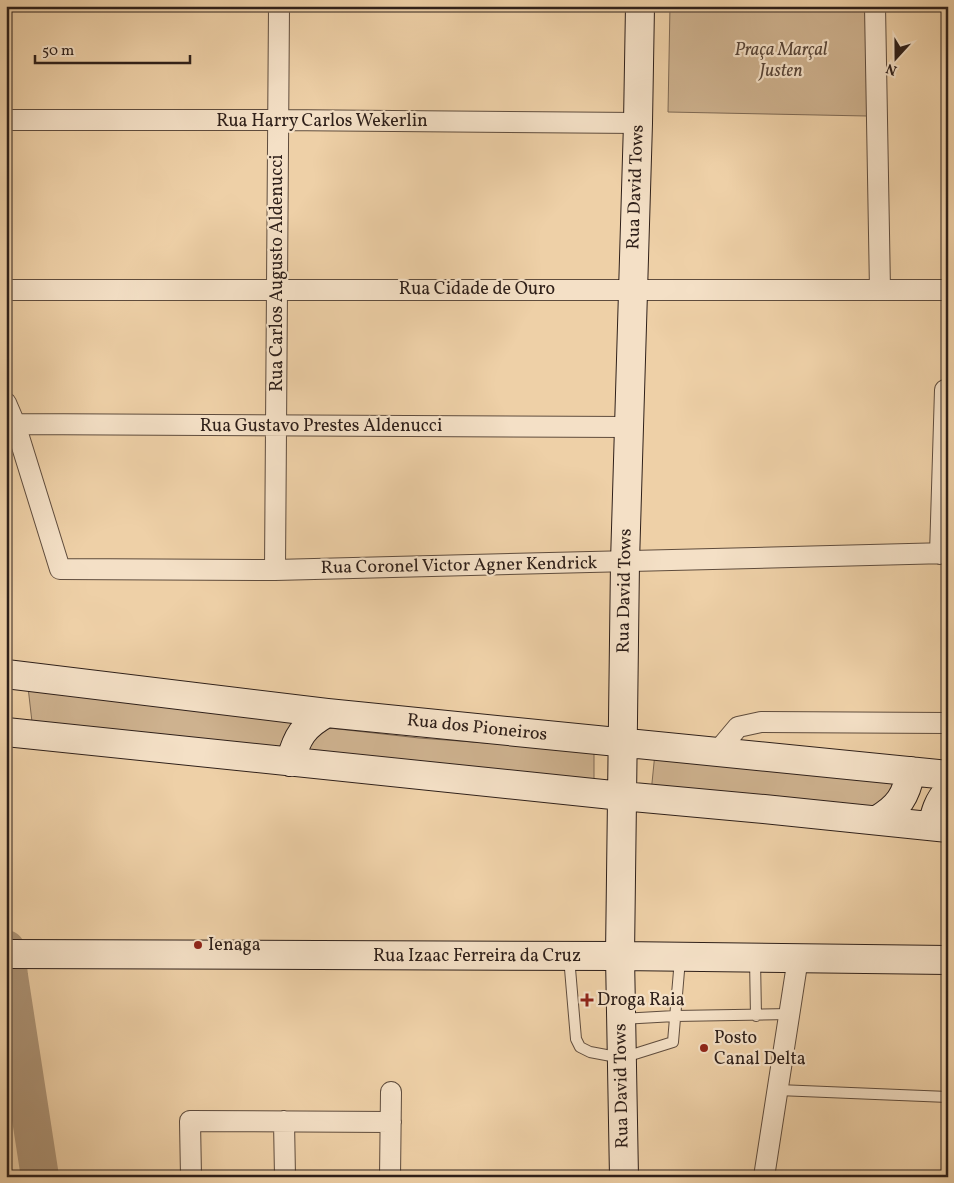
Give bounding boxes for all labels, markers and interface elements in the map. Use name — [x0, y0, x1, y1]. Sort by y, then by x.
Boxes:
scale bar — [35, 32, 190, 64]
north arrow — [872, 32, 922, 82]
park label: Praça Marçal Justen — [734, 38, 828, 84]
text: 50 m — [42, 41, 74, 62]
text: N — [884, 58, 900, 79]
street label: Rua Harry Carlos Wekerlin — [216, 109, 428, 134]
street label: Rua David Tows — [621, 124, 651, 250]
street label: Rua Carlos Augusto Aldenucci — [265, 154, 290, 392]
street label: Rua Cidade de Ouro — [399, 277, 555, 302]
street label: Rua Gustavo Prestes Aldenucci — [200, 414, 442, 439]
street label: Rua David Tows — [611, 528, 639, 654]
street label: Rua Coronel Victor Agner Kendrick — [321, 551, 598, 581]
street label: Rua dos Pioneiros — [406, 708, 548, 748]
place label: Ienaga — [208, 933, 261, 958]
marker: Ienaga — [192, 939, 204, 951]
street label: Rua Izaac Ferreira da Cruz — [373, 944, 581, 969]
place label: Droga Raia — [597, 988, 685, 1013]
marker: Droga Raia — [581, 994, 593, 1006]
street label: Rua David Tows — [608, 1023, 636, 1149]
place label: Posto Canal Delta — [714, 1026, 806, 1072]
marker: Posto Canal Delta — [698, 1042, 710, 1054]

